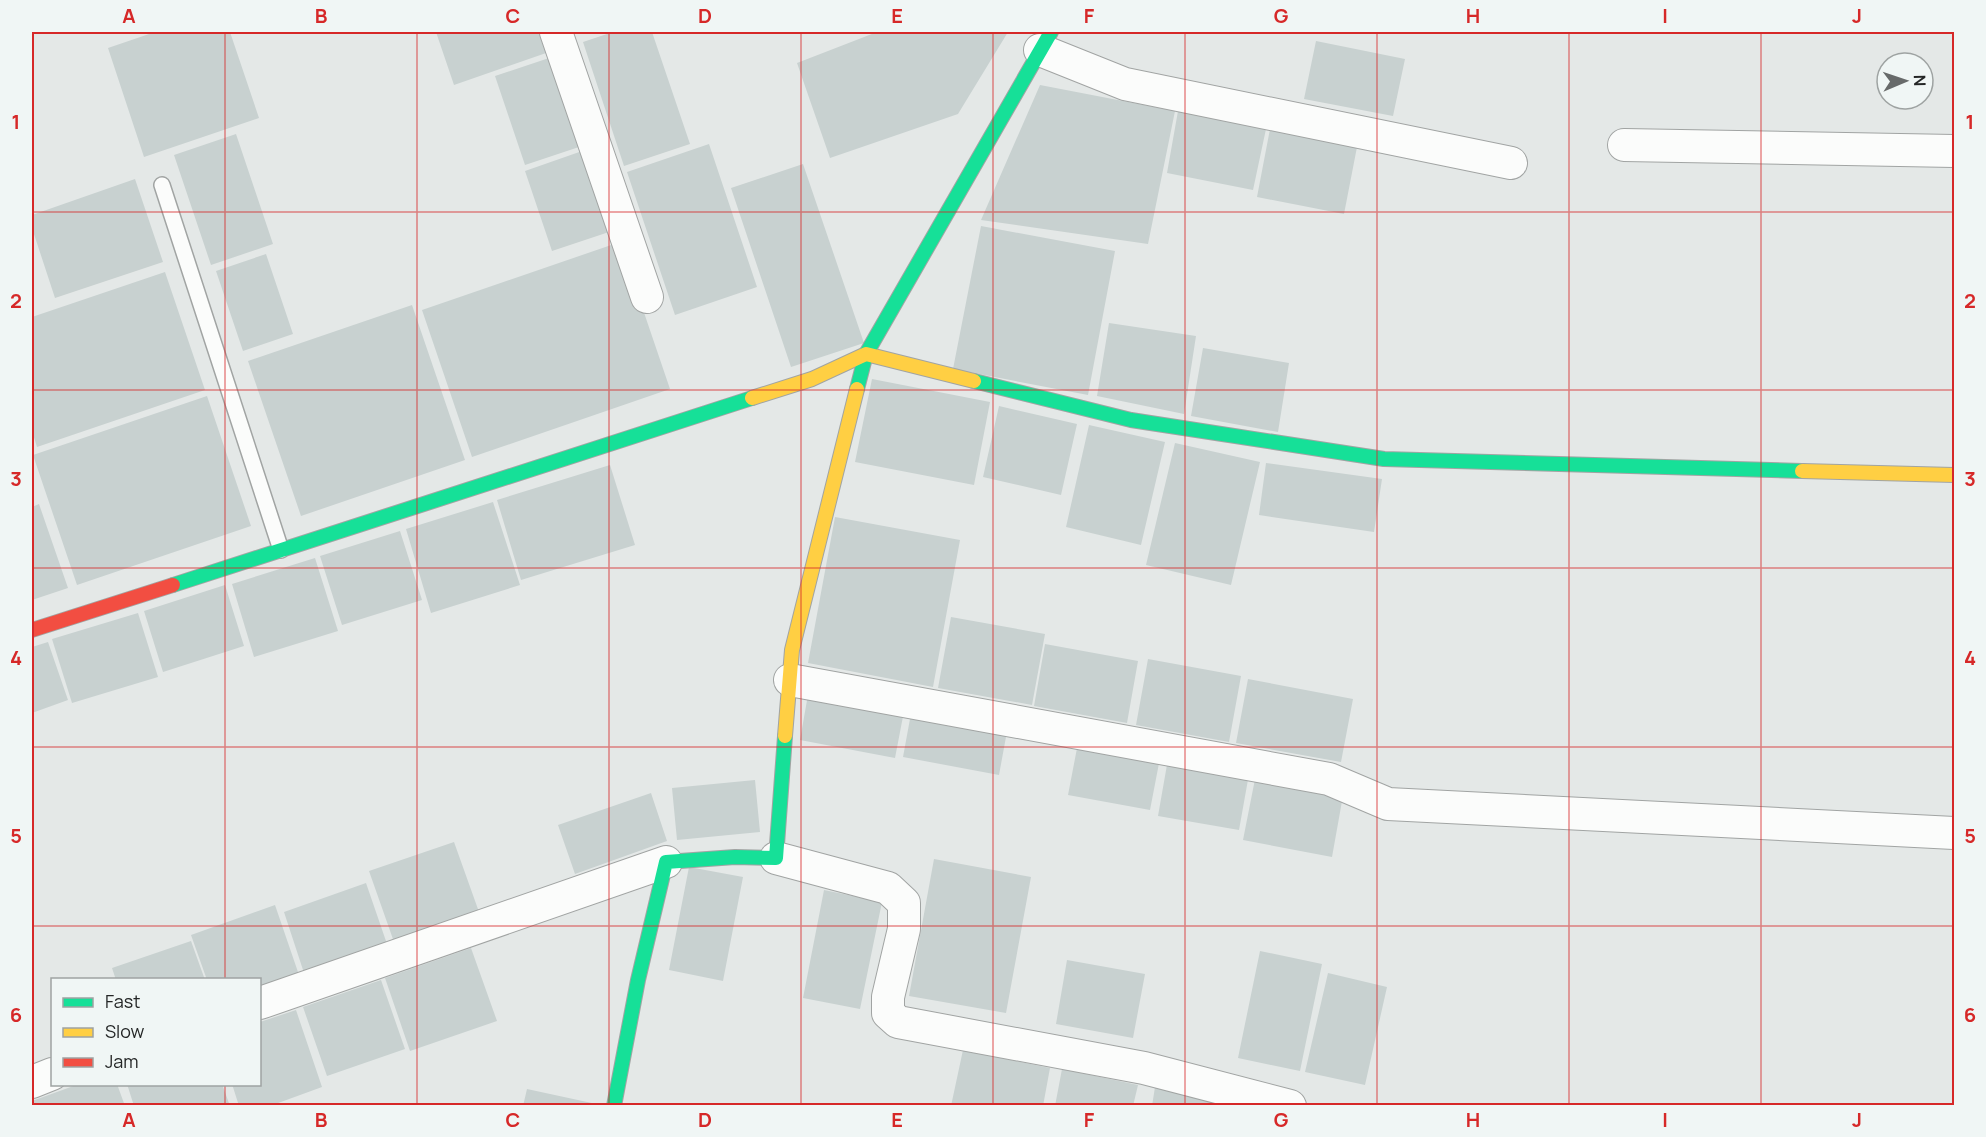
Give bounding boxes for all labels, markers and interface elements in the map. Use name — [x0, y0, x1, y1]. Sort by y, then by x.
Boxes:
text: A — [122, 2, 136, 29]
text: B — [315, 2, 328, 29]
text: C — [506, 2, 520, 29]
text: D — [698, 2, 712, 29]
text: E — [891, 2, 903, 29]
text: F — [1084, 2, 1095, 29]
text: G — [1274, 2, 1289, 29]
text: H — [1466, 2, 1480, 29]
text: I — [1662, 2, 1668, 29]
text: J — [1852, 2, 1862, 29]
north arrow — [1875, 51, 1935, 111]
text: N — [1909, 74, 1931, 87]
text: 1 — [12, 108, 20, 135]
text: 1 — [1966, 108, 1974, 135]
text: 2 — [10, 287, 22, 314]
text: 2 — [1964, 287, 1976, 314]
text: 3 — [10, 465, 22, 492]
text: 3 — [1964, 465, 1976, 492]
text: 4 — [10, 644, 22, 671]
text: 4 — [1964, 644, 1976, 671]
text: 5 — [10, 822, 22, 849]
text: 5 — [1964, 822, 1976, 849]
legend — [51, 978, 261, 1086]
text: Fast — [105, 989, 140, 1013]
text: 6 — [10, 1001, 22, 1028]
text: 6 — [1964, 1001, 1976, 1028]
text: Slow — [105, 1019, 145, 1043]
text: Jam — [105, 1049, 139, 1073]
text: A — [122, 1106, 136, 1133]
text: B — [315, 1106, 328, 1133]
text: C — [506, 1106, 520, 1133]
text: D — [698, 1106, 712, 1133]
text: E — [891, 1106, 903, 1133]
text: F — [1084, 1106, 1095, 1133]
text: G — [1274, 1106, 1289, 1133]
text: H — [1466, 1106, 1480, 1133]
text: I — [1662, 1106, 1668, 1133]
text: J — [1852, 1106, 1862, 1133]

